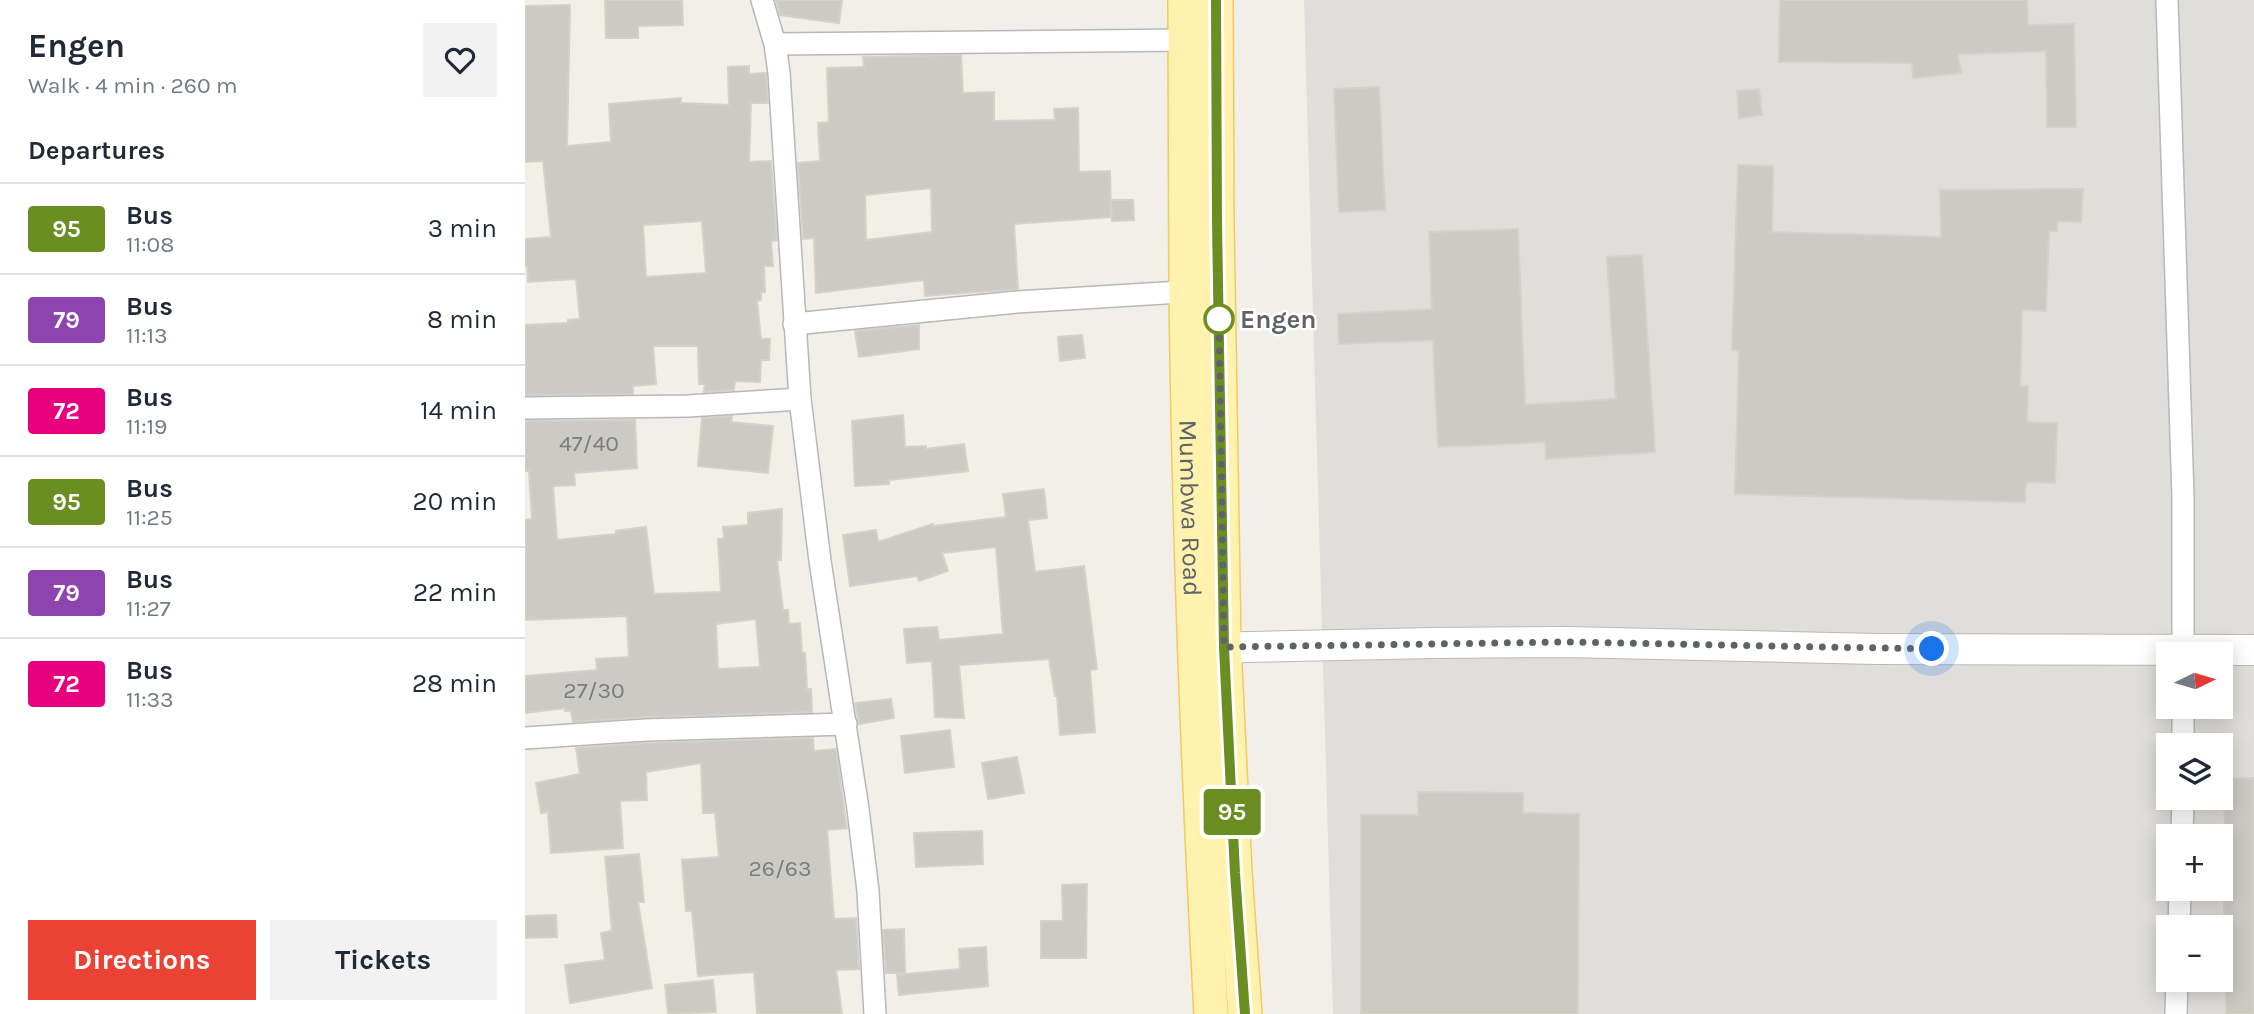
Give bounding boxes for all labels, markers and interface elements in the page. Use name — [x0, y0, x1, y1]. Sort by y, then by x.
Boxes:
button: heart — [423, 23, 497, 97]
text: Engen — [28, 27, 125, 65]
text: Walk · 4 min · 260 m — [28, 72, 238, 99]
text: Departures — [28, 135, 165, 166]
text: Bus — [126, 200, 173, 231]
text: 3 min — [428, 213, 497, 244]
text: 95 — [52, 215, 81, 243]
text: 11:08 — [126, 231, 174, 258]
text: Bus — [126, 291, 173, 322]
text: 8 min — [427, 304, 497, 335]
marker: Engen — [1204, 304, 1234, 334]
place label: Engen — [1240, 304, 1317, 335]
text: 79 — [53, 306, 80, 334]
text: 11:13 — [126, 322, 168, 349]
text: Bus — [126, 382, 173, 413]
text: 14 min — [420, 395, 497, 426]
text: 72 — [53, 397, 80, 425]
text: 11:19 — [126, 413, 167, 440]
street label: Mumbwa Road — [1172, 419, 1208, 597]
house number: 47/40 — [559, 430, 619, 457]
text: Bus — [126, 473, 173, 504]
text: 20 min — [413, 486, 497, 517]
text: 95 — [52, 488, 81, 516]
text: 11:25 — [126, 504, 173, 531]
text: Bus — [126, 564, 173, 595]
text: 22 min — [413, 577, 497, 608]
text: 79 — [53, 579, 80, 607]
text: 11:27 — [126, 595, 171, 622]
your location — [1914, 631, 1949, 666]
north arrow — [2156, 642, 2233, 719]
map controls — [2156, 642, 2233, 992]
text: Bus — [126, 655, 173, 686]
text: 28 min — [412, 668, 497, 699]
text: 72 — [53, 670, 80, 698]
house number: 27/30 — [563, 677, 625, 704]
text: 11:33 — [126, 686, 174, 713]
button: layers — [2156, 733, 2233, 810]
line badge: 95 — [1201, 789, 1263, 835]
text: 95 — [1218, 798, 1246, 826]
button: + — [2156, 824, 2233, 901]
house number: 26/63 — [748, 855, 812, 882]
button: − — [2156, 915, 2233, 992]
button: Directions — [28, 920, 256, 1000]
button: Tickets — [270, 920, 497, 1000]

